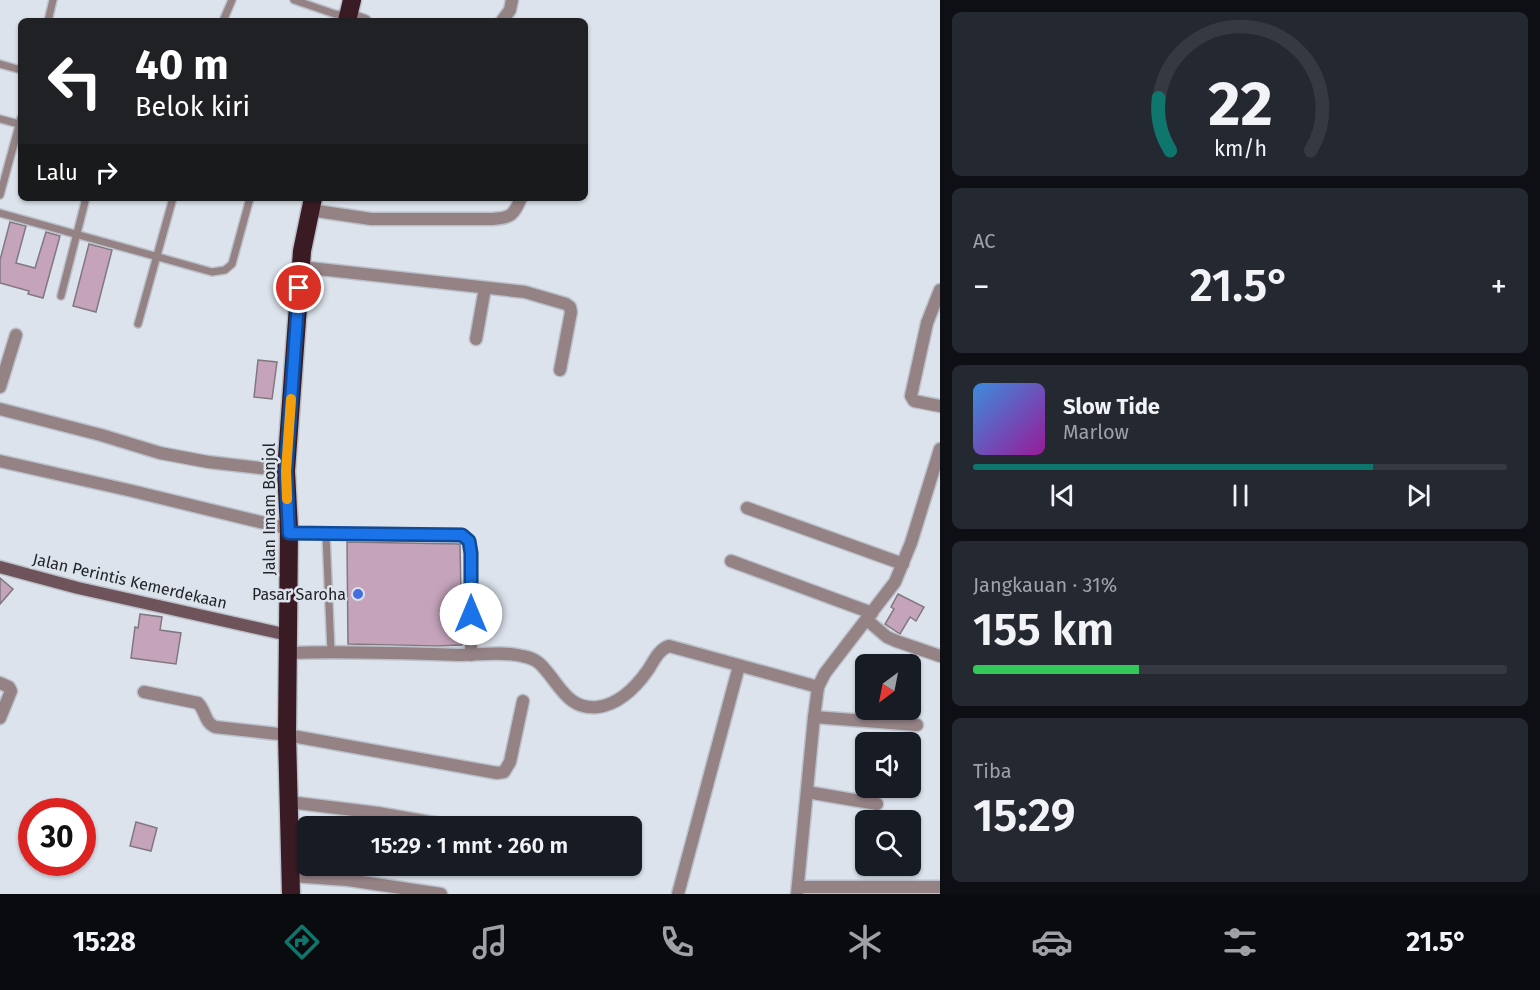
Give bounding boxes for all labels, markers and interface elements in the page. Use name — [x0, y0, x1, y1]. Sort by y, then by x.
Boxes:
text: 40 m — [135, 40, 229, 90]
icon: left — [36, 42, 114, 120]
text: 22 — [1208, 67, 1272, 142]
text: Belok kiri — [135, 91, 250, 123]
text: km/h — [1213, 137, 1267, 163]
icon: right — [90, 156, 123, 189]
text: Lalu — [36, 159, 78, 186]
text: AC — [973, 229, 995, 253]
text: 21.5° — [1190, 259, 1290, 313]
pin — [273, 262, 324, 313]
text: − — [973, 267, 990, 307]
text: + — [1491, 267, 1507, 307]
icon: arrive — [282, 271, 315, 304]
text: Slow Tide — [1063, 393, 1160, 420]
text: Marlow — [1063, 420, 1129, 444]
street label: Jalan Imam Bonjol — [260, 442, 279, 575]
icon: previous — [1046, 479, 1079, 512]
icon: pause — [1224, 479, 1257, 512]
icon: next — [1402, 479, 1435, 512]
street label: Jalan Perintis Kemerdekaan — [31, 549, 229, 613]
text: Jangkauan · 31% — [973, 573, 1117, 597]
position arrow — [439, 582, 503, 646]
place label: Pasar Saroha — [252, 585, 346, 604]
marker: Pasar Saroha — [351, 587, 365, 601]
text: 155 km — [973, 603, 1114, 657]
north arrow — [855, 654, 921, 720]
map controls — [855, 654, 921, 876]
button: sound — [855, 732, 921, 798]
text: Tiba — [973, 759, 1012, 783]
text: 15:29 — [973, 789, 1075, 843]
speed limit sign: 30 — [18, 798, 96, 876]
button: search — [855, 810, 921, 876]
text: 15:29 · 1 mnt · 260 m — [371, 832, 568, 859]
icon: directions — [281, 921, 323, 963]
icon: music — [469, 921, 511, 963]
icon: phone — [656, 921, 698, 963]
icon: climate — [844, 921, 886, 963]
icon: car — [1031, 921, 1073, 963]
icon: filters — [1219, 921, 1261, 963]
text: 15:28 — [73, 926, 136, 958]
text: 21.5° — [1406, 926, 1467, 958]

